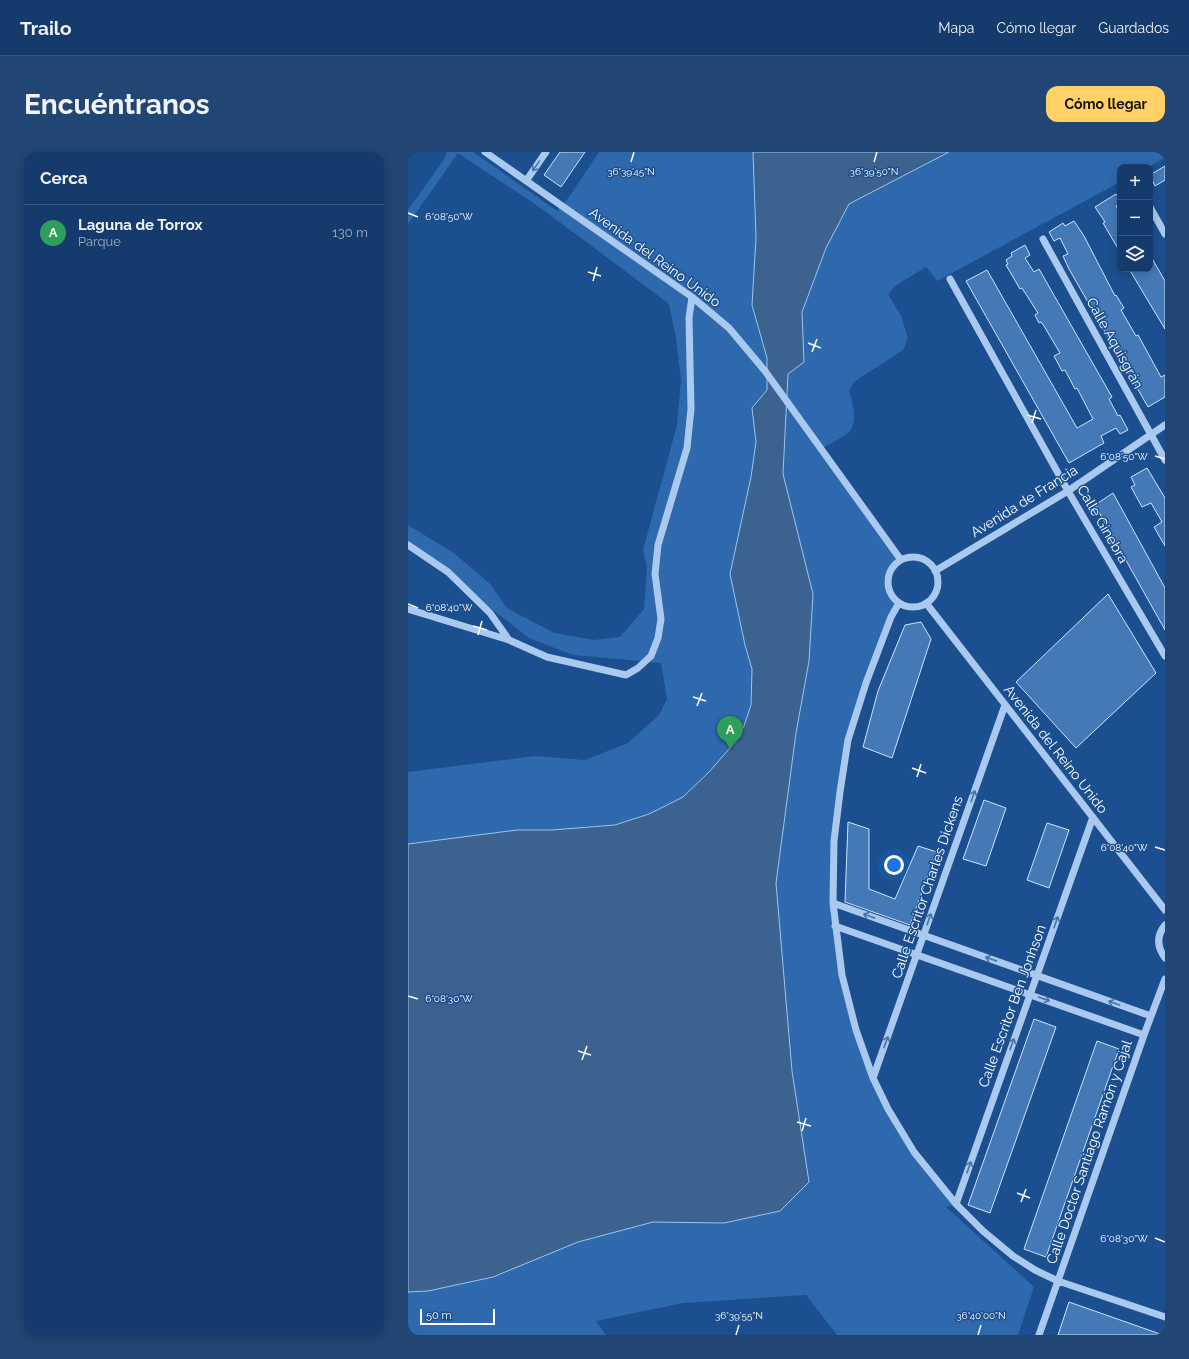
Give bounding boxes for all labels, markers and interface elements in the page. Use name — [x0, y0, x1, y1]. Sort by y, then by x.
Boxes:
text: Trailo — [20, 17, 71, 39]
text: Mapa — [938, 20, 974, 36]
text: Cómo llegar — [996, 20, 1076, 36]
text: Guardados — [1098, 20, 1169, 36]
button: Cómo llegar — [1046, 86, 1165, 122]
text: Encuéntranos — [24, 88, 210, 121]
one-way arrow — [532, 161, 540, 172]
map controls — [1117, 164, 1153, 272]
button: + — [1117, 164, 1153, 200]
text: 36°39'45"N — [607, 166, 655, 177]
text: 36°39'50"N — [850, 166, 898, 177]
text: Cerca — [40, 168, 88, 188]
button: − — [1117, 200, 1153, 236]
street label: Avenida del Reino Unido — [586, 204, 724, 310]
text: 6°08'50"W — [425, 211, 473, 222]
text: Laguna de Torrox — [78, 216, 202, 234]
text: A — [49, 225, 57, 240]
text: 130 m — [332, 225, 368, 240]
text: Parque — [78, 234, 121, 249]
button: layers — [1117, 236, 1153, 272]
street label: Calle Aquisgrán — [1083, 295, 1147, 391]
text: 6°08'50"W — [1100, 451, 1148, 462]
street label: Avenida de Francia — [968, 462, 1080, 540]
street label: Calle Ginebra — [1074, 482, 1132, 566]
text: 6°08'40"W — [426, 602, 473, 613]
street label: Avenida del Reino Unido — [1001, 682, 1111, 816]
pin: A — [717, 716, 743, 749]
one-way arrow — [969, 791, 977, 803]
street label: Calle Escritor Charles Dickens — [888, 793, 966, 980]
text: 6°08'40"W — [1101, 842, 1148, 853]
your location — [884, 855, 904, 875]
one-way arrow — [863, 912, 876, 919]
one-way arrow — [926, 913, 934, 925]
one-way arrow — [1052, 916, 1060, 928]
street label: Calle Escritor Ben Jonhson — [975, 922, 1049, 1090]
one-way arrow — [986, 955, 998, 963]
text: 6°08'30"W — [425, 993, 473, 1004]
one-way arrow — [1037, 996, 1049, 1004]
one-way arrow — [1108, 998, 1120, 1006]
one-way arrow — [883, 1035, 890, 1048]
one-way arrow — [1009, 1038, 1016, 1051]
street label: Calle Doctor Santiago Ramón y Cajal — [1043, 1038, 1135, 1266]
one-way arrow — [965, 1161, 973, 1173]
text: 6°08'30"W — [1100, 1233, 1148, 1244]
scale bar — [420, 1307, 495, 1326]
text: 50 m — [426, 1309, 452, 1322]
text: 36°39'55"N — [715, 1310, 763, 1321]
text: 36°40'00"N — [956, 1310, 1006, 1321]

